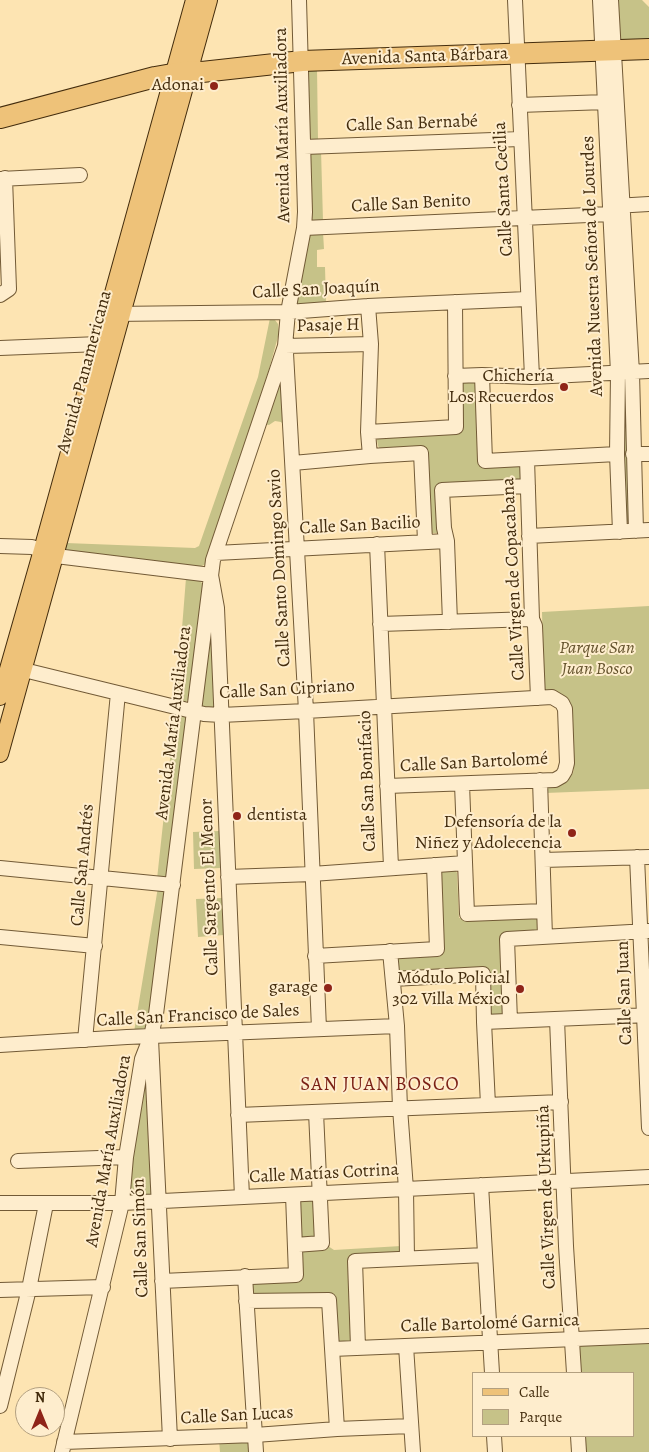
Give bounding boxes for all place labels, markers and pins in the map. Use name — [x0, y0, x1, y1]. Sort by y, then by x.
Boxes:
place label: Adonai — [152, 75, 204, 97]
marker: Adonai — [208, 80, 220, 92]
place label: Chichería Los Recuerdos — [449, 366, 554, 408]
marker: Chichería Los Recuerdos — [558, 381, 570, 393]
place label: dentista — [247, 805, 307, 827]
marker: dentista — [231, 810, 243, 822]
place label: Defensoría de la Niñez y Adolecencia — [415, 812, 562, 854]
marker: Defensoría de la Niñez y Adolecencia — [566, 827, 578, 839]
place label: Módulo Policial 302 Villa México — [392, 968, 510, 1011]
place label: garage — [269, 977, 318, 999]
marker: garage — [322, 982, 334, 994]
marker: Módulo Policial 302 Villa México — [514, 983, 526, 995]

